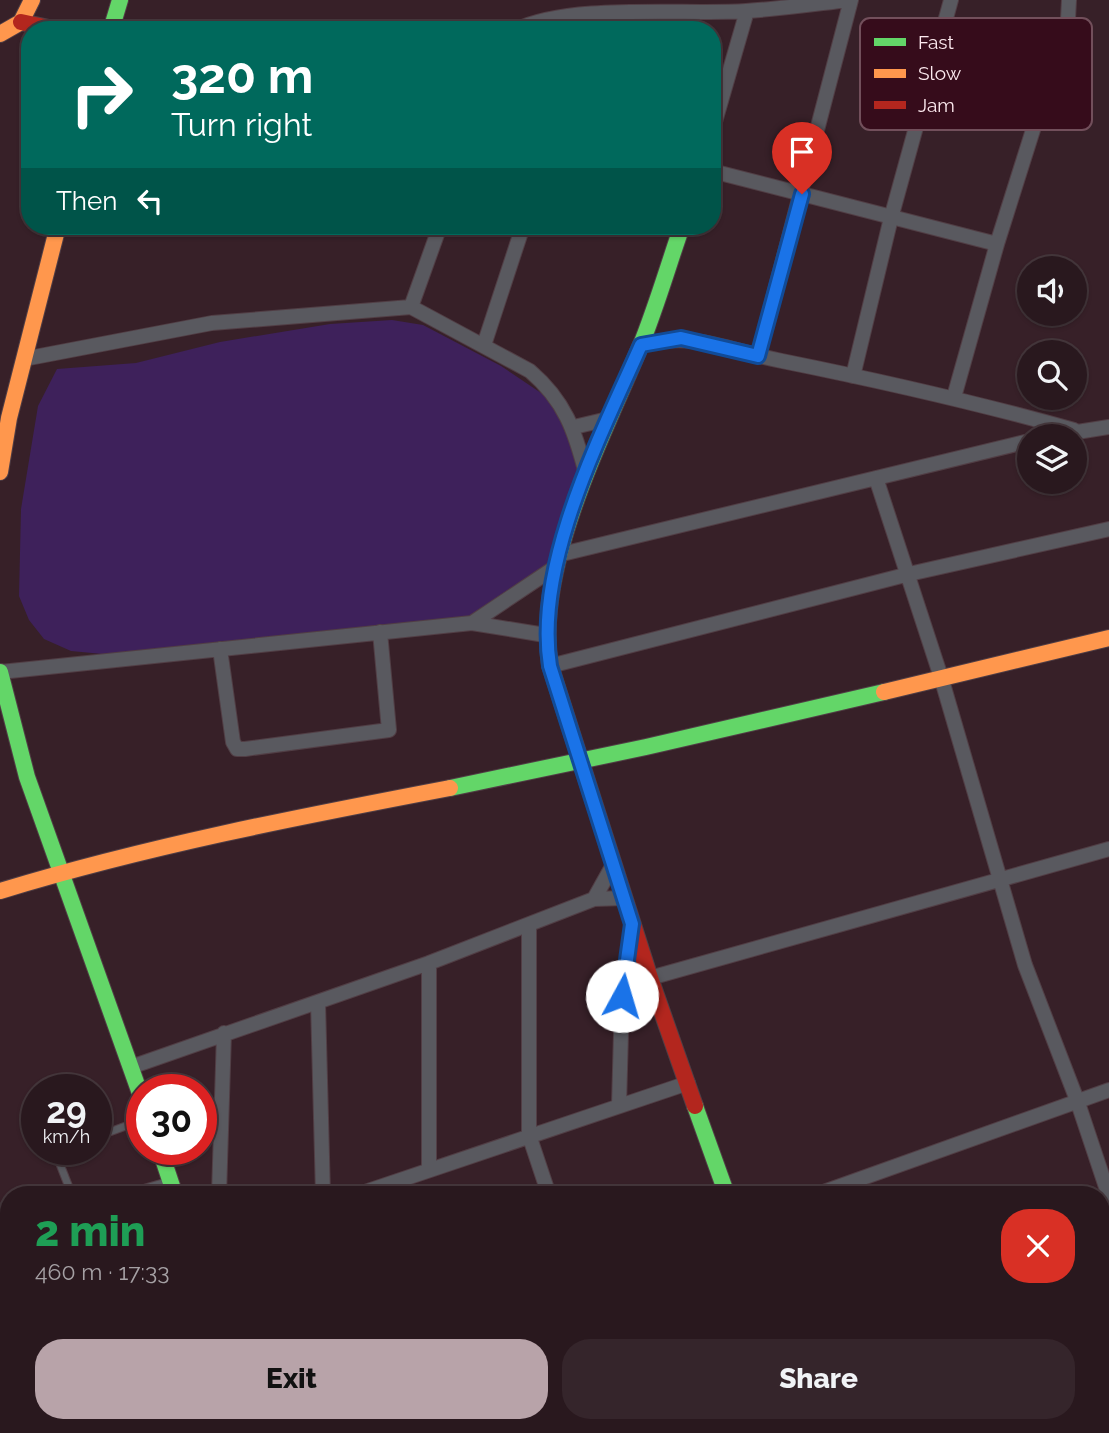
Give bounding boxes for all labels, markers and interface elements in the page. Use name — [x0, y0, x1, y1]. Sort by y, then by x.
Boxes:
legend — [860, 18, 1092, 130]
text: Fast — [918, 31, 954, 53]
text: 320 m — [171, 47, 313, 104]
icon: right — [56, 49, 147, 140]
text: Slow — [918, 62, 962, 84]
text: Jam — [918, 94, 955, 116]
text: Turn right — [171, 106, 312, 143]
pin — [772, 122, 832, 194]
icon: arrive — [783, 133, 821, 171]
icon: left — [131, 182, 169, 220]
text: Then — [56, 186, 117, 216]
map controls — [1017, 256, 1087, 494]
button: sound — [1017, 256, 1087, 326]
button: search — [1017, 340, 1087, 410]
button: layers — [1017, 424, 1087, 494]
position arrow — [585, 959, 659, 1033]
speed limit sign: 30 — [126, 1074, 217, 1165]
text: 29 — [46, 1090, 87, 1131]
text: km/h — [43, 1126, 90, 1147]
text: 2 min — [35, 1207, 145, 1256]
button: close — [1001, 1209, 1075, 1283]
text: 460 m · 17:33 — [35, 1258, 170, 1285]
button: Exit — [35, 1339, 548, 1419]
button: Share — [562, 1339, 1075, 1419]

